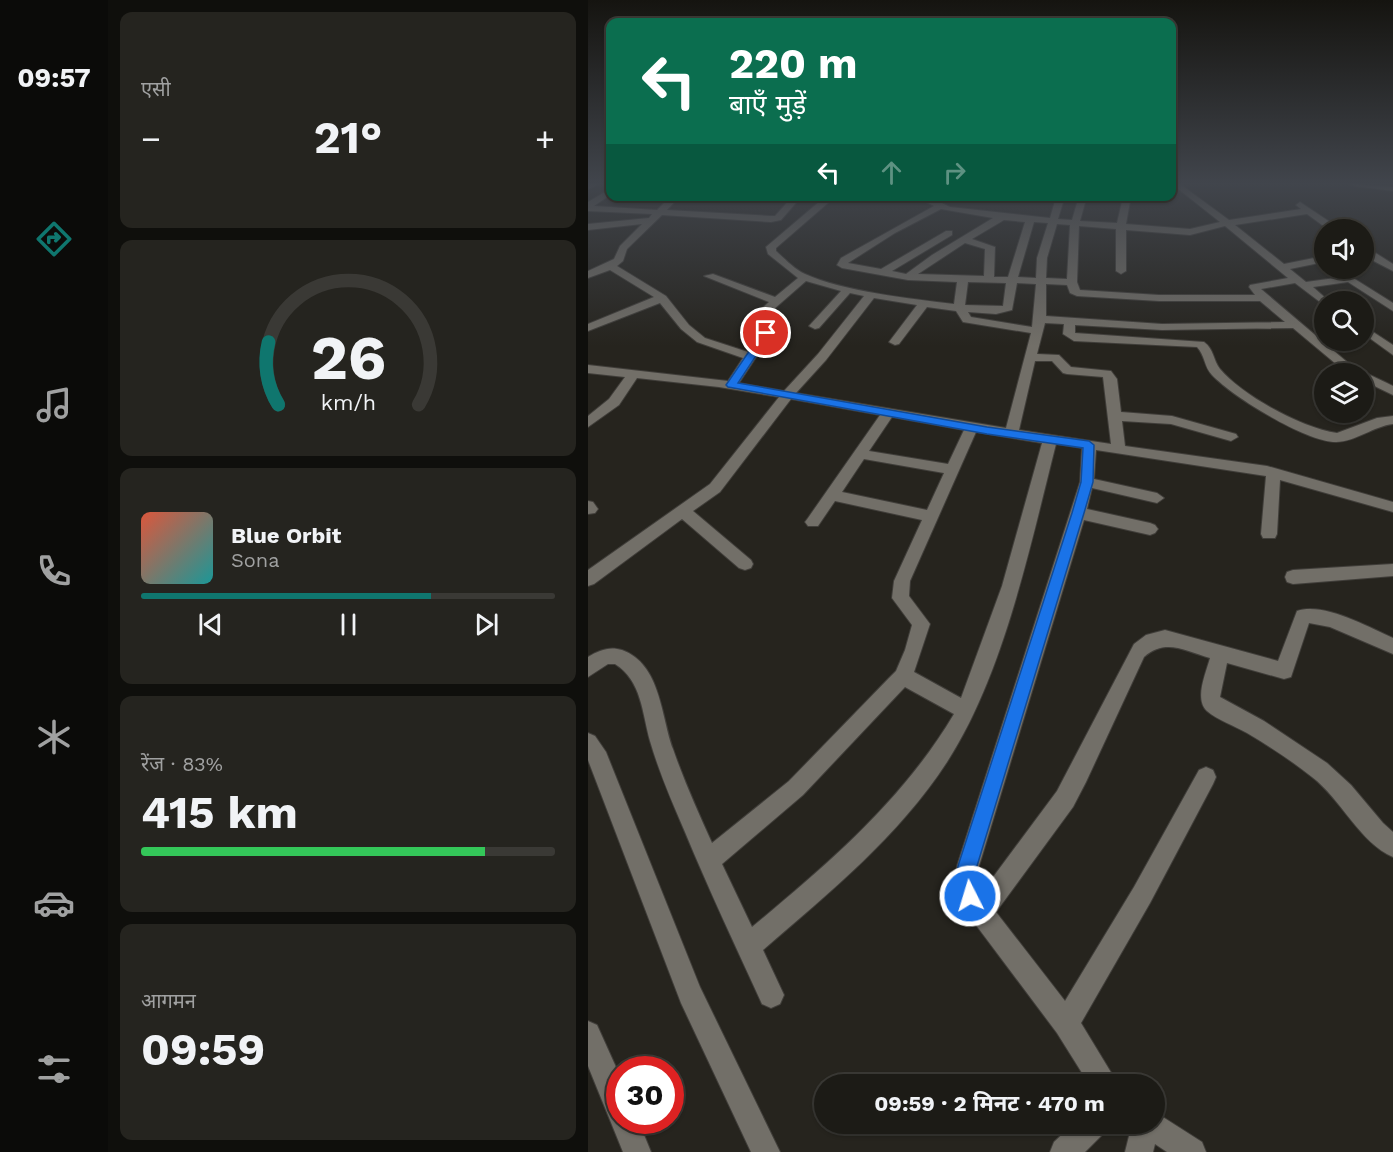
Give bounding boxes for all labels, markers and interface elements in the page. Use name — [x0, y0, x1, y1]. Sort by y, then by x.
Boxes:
text: 220 m — [729, 39, 858, 88]
icon: left — [630, 42, 708, 120]
text: 09:57 — [17, 62, 91, 94]
text: एसी — [141, 77, 171, 101]
text: बाएँ मुड़ें — [729, 89, 806, 121]
text: 21° — [314, 111, 382, 164]
text: − — [141, 119, 161, 158]
text: + — [535, 119, 555, 158]
icon: left — [812, 156, 845, 189]
icon: ahead — [875, 156, 908, 189]
icon: right — [938, 156, 971, 189]
icon: directions — [33, 218, 75, 260]
map controls — [1314, 219, 1374, 423]
button: sound — [1314, 219, 1374, 279]
button: search — [1314, 291, 1374, 351]
pin — [740, 307, 791, 358]
icon: arrive — [749, 316, 782, 349]
text: 26 — [310, 321, 386, 394]
button: layers — [1314, 363, 1374, 423]
icon: music — [33, 384, 75, 426]
text: km/h — [320, 390, 376, 415]
text: Blue Orbit — [231, 523, 341, 548]
text: Sona — [231, 548, 280, 572]
icon: phone — [33, 550, 75, 592]
icon: previous — [194, 608, 227, 641]
icon: pause — [332, 608, 365, 641]
icon: next — [470, 608, 503, 641]
icon: climate — [33, 716, 75, 758]
text: रेंज · 83% — [141, 752, 223, 776]
text: 415 km — [141, 786, 298, 839]
position arrow — [938, 864, 1002, 928]
icon: car — [33, 882, 75, 924]
text: आगमन — [141, 989, 196, 1013]
text: 09:59 — [141, 1023, 265, 1076]
icon: filters — [33, 1048, 75, 1090]
speed limit sign: 30 — [606, 1056, 684, 1134]
text: 09:59 · 2 मिनट · 470 m — [874, 1091, 1105, 1116]

